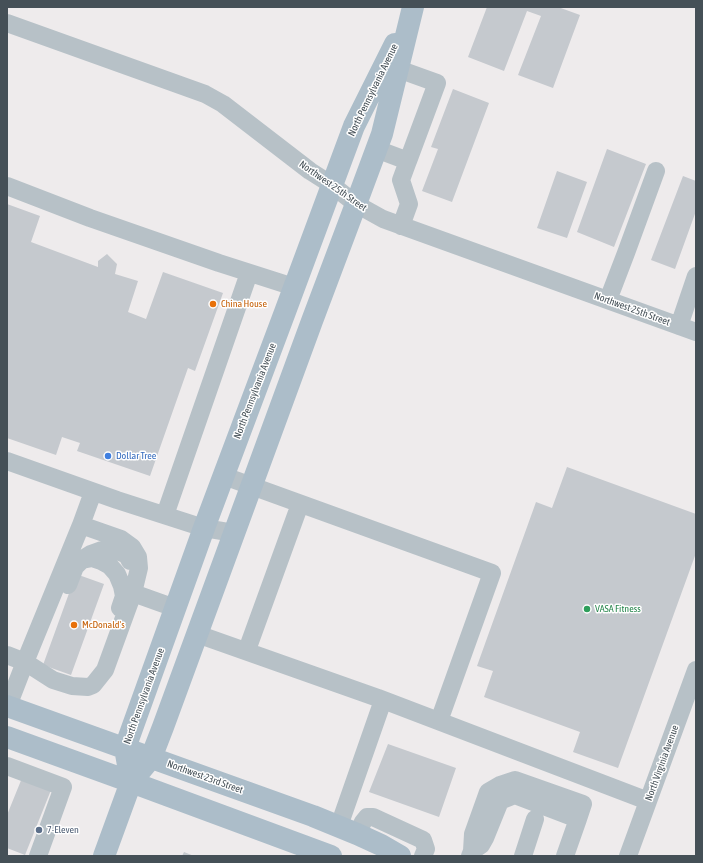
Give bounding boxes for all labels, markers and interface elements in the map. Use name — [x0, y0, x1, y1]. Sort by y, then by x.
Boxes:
street label: North Pennsylvania Avenue — [345, 42, 401, 138]
street label: Northwest 25th Street — [297, 158, 369, 214]
street label: Northwest 25th Street — [592, 290, 672, 328]
place label: China House — [221, 298, 267, 310]
marker: China House — [208, 299, 218, 309]
street label: North Pennsylvania Avenue — [231, 342, 279, 440]
place label: Dollar Tree — [116, 450, 156, 462]
marker: Dollar Tree — [103, 451, 113, 461]
place label: VASA Fitness — [595, 603, 641, 615]
marker: VASA Fitness — [582, 604, 592, 614]
place label: McDonald's — [82, 619, 125, 631]
marker: McDonald's — [69, 620, 79, 630]
street label: North Pennsylvania Avenue — [121, 646, 167, 746]
street label: North Virginia Avenue — [643, 723, 681, 803]
street label: Northwest 23rd Street — [165, 758, 245, 796]
place label: 7-Eleven — [47, 824, 79, 836]
marker: 7-Eleven — [34, 825, 44, 835]

